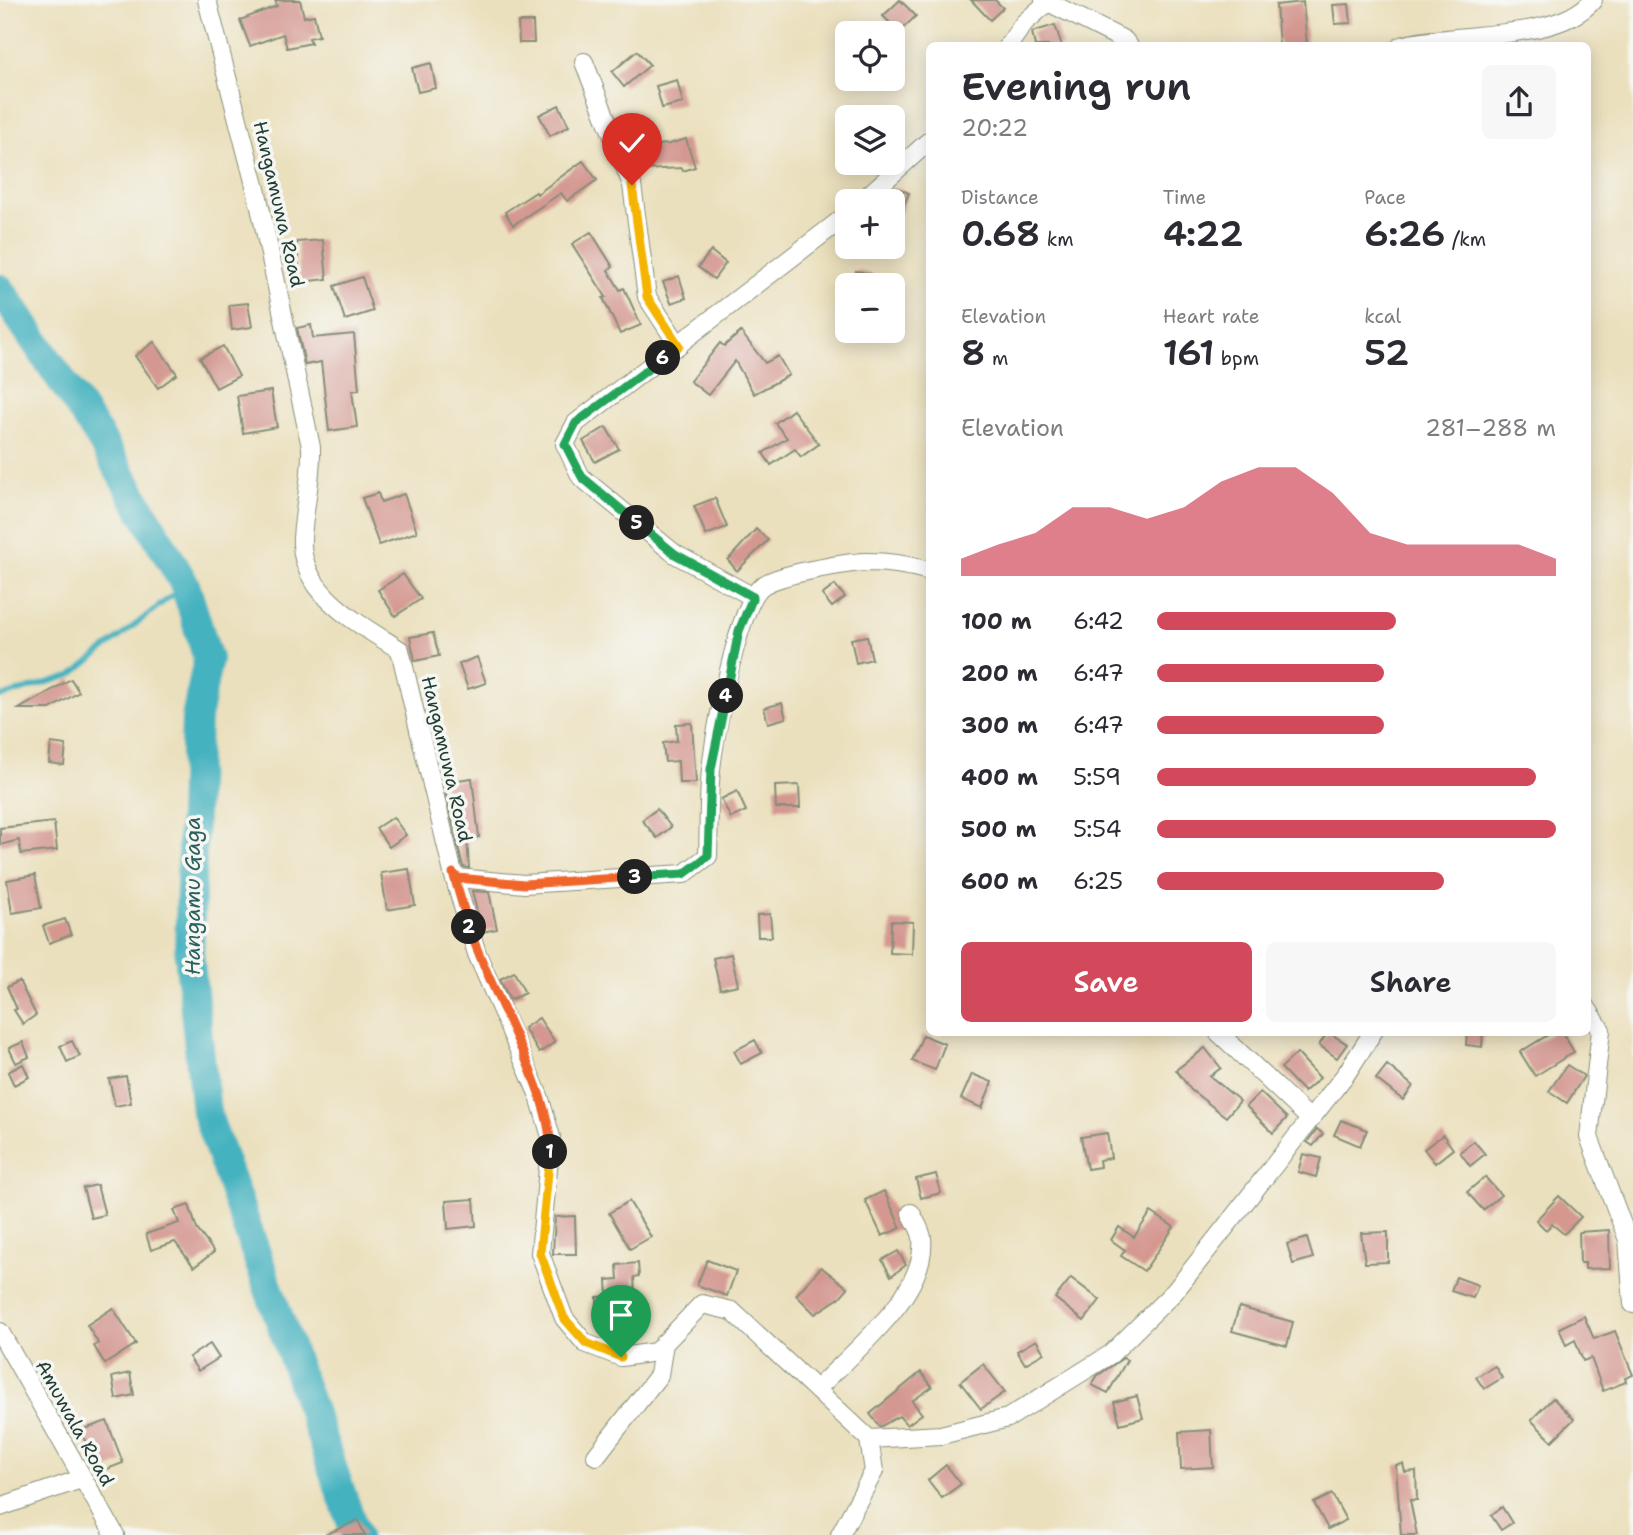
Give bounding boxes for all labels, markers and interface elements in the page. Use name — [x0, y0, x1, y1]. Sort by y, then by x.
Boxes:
map controls — [835, 21, 905, 343]
button: locate — [835, 21, 905, 91]
text: Evening run — [961, 61, 1191, 112]
button: share — [1482, 65, 1556, 139]
button: layers — [835, 105, 905, 175]
pin — [602, 113, 662, 185]
text: 20:22 — [961, 113, 1028, 143]
street label: Hangamuwa Road — [248, 118, 310, 290]
icon: check — [613, 124, 651, 162]
text: Distance — [961, 185, 1039, 210]
text: Time — [1163, 185, 1206, 210]
text: Pace — [1364, 185, 1406, 210]
button: + — [835, 189, 905, 259]
text: 0.68 — [961, 210, 1040, 257]
text: 4:22 — [1163, 210, 1243, 257]
text: 6:26 — [1364, 210, 1446, 257]
text: km — [1040, 227, 1074, 252]
text: /km — [1446, 227, 1486, 252]
button: − — [835, 273, 905, 343]
text: Elevation — [961, 304, 1046, 329]
text: Heart rate — [1163, 304, 1259, 329]
text: kcal — [1364, 304, 1401, 329]
text: 8 — [961, 329, 986, 376]
text: 161 — [1163, 329, 1214, 376]
text: 52 — [1364, 329, 1409, 376]
pin: 6 — [646, 340, 680, 376]
text: 6 — [656, 345, 669, 370]
text: m — [986, 346, 1008, 371]
text: bpm — [1214, 346, 1259, 371]
text: Elevation — [961, 413, 1064, 443]
text: 281–288 m — [1425, 413, 1556, 443]
pin: 5 — [620, 505, 654, 540]
text: 5 — [631, 510, 642, 535]
text: 100 m — [961, 606, 1032, 636]
text: 6:42 — [1073, 606, 1124, 636]
text: 200 m — [961, 658, 1038, 688]
text: 6:47 — [1073, 658, 1124, 688]
street label: Hangamuwa Road — [416, 673, 478, 845]
pin: 4 — [708, 678, 744, 714]
text: 4 — [719, 683, 732, 708]
text: 300 m — [961, 710, 1038, 740]
text: 6:47 — [1073, 710, 1124, 740]
text: 400 m — [961, 762, 1038, 792]
text: 5:59 — [1073, 762, 1121, 792]
text: 500 m — [961, 814, 1036, 844]
text: 5:54 — [1073, 814, 1122, 844]
water label: Hangamu Gaga — [179, 817, 207, 975]
pin: 3 — [618, 860, 652, 894]
text: 3 — [628, 864, 641, 889]
text: 600 m — [961, 866, 1038, 896]
text: 6:25 — [1073, 866, 1123, 896]
pin: 2 — [452, 909, 486, 944]
text: 2 — [462, 914, 475, 939]
button: Save — [961, 942, 1252, 1022]
button: Share — [1266, 942, 1556, 1022]
pin: 1 — [532, 1134, 568, 1170]
text: 1 — [545, 1139, 554, 1164]
pin — [591, 1285, 651, 1357]
icon: arrive — [602, 1296, 640, 1334]
street label: Amuwala Road — [30, 1355, 120, 1491]

